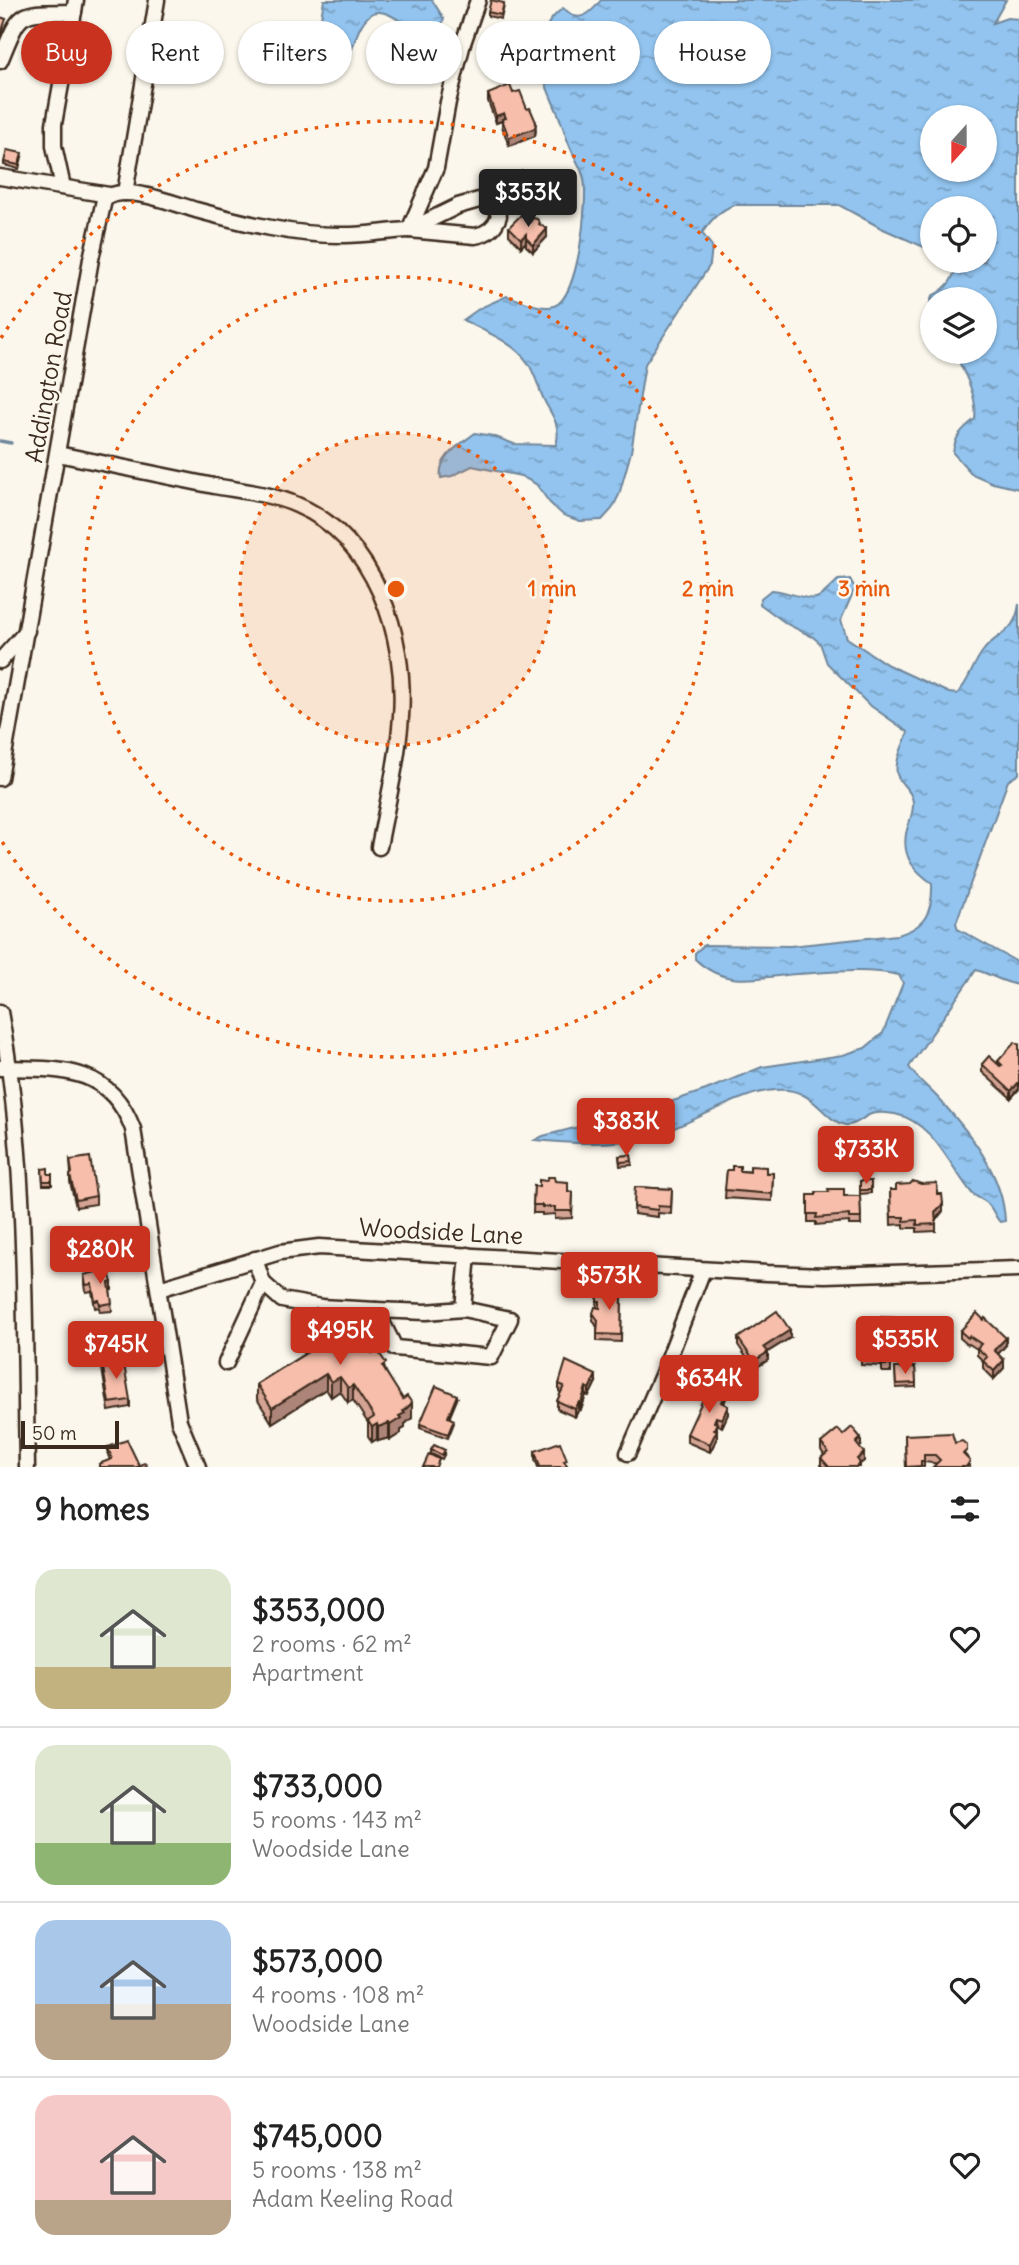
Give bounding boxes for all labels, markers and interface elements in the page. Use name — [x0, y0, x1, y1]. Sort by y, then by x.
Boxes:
chip: Buy — [21, 21, 112, 84]
chip: Rent — [126, 21, 224, 84]
chip: Filters — [238, 21, 352, 84]
chip: New — [366, 21, 462, 84]
chip: Apartment — [476, 21, 640, 84]
chip: House — [654, 21, 771, 84]
north arrow — [920, 105, 998, 182]
map controls — [920, 105, 997, 364]
pin: $353K — [479, 170, 577, 229]
text: $353K — [495, 177, 561, 206]
button: locate — [920, 196, 997, 273]
button: layers — [920, 287, 997, 364]
street label: Addington Road — [18, 289, 78, 465]
text: 1 min — [528, 575, 576, 602]
text: 2 min — [682, 575, 734, 602]
text: 3 min — [838, 575, 890, 602]
centre of rings — [384, 577, 408, 601]
pin: $383K — [577, 1098, 675, 1158]
text: $383K — [593, 1106, 659, 1135]
pin: $733K — [817, 1126, 915, 1186]
text: $733K — [834, 1134, 898, 1163]
street label: Woodside Lane — [358, 1212, 524, 1250]
pin: $280K — [51, 1226, 149, 1286]
text: $280K — [66, 1234, 134, 1263]
pin: $573K — [560, 1252, 658, 1312]
text: $573K — [577, 1260, 641, 1289]
pin: $495K — [291, 1308, 389, 1367]
text: $495K — [307, 1315, 373, 1344]
pin: $535K — [856, 1316, 954, 1376]
pin: $745K — [67, 1322, 165, 1381]
text: $535K — [872, 1324, 938, 1353]
text: $745K — [84, 1329, 148, 1358]
pin: $634K — [660, 1356, 758, 1415]
text: $634K — [676, 1363, 742, 1392]
scale bar — [21, 1418, 119, 1450]
text: 50 m — [32, 1421, 77, 1445]
text: 9 homes — [35, 1490, 150, 1528]
icon: filters — [946, 1490, 984, 1528]
text: $353,000 — [252, 1591, 385, 1629]
icon: home — [91, 1597, 175, 1681]
icon: heart — [946, 1620, 984, 1658]
text: 2 rooms · 62 m² — [252, 1629, 412, 1658]
text: Apartment — [252, 1658, 364, 1687]
text: $733,000 — [252, 1767, 383, 1805]
icon: home — [91, 1773, 175, 1857]
icon: heart — [946, 1796, 984, 1834]
text: 5 rooms · 143 m² — [252, 1805, 422, 1834]
text: Woodside Lane — [252, 1834, 410, 1863]
text: $573,000 — [252, 1942, 383, 1980]
icon: home — [91, 1948, 175, 2032]
icon: heart — [946, 1971, 984, 2009]
text: 4 rooms · 108 m² — [252, 1980, 424, 2009]
text: Woodside Lane — [252, 2009, 410, 2038]
text: $745,000 — [252, 2117, 383, 2155]
icon: home — [91, 2123, 175, 2207]
icon: heart — [946, 2146, 984, 2184]
text: 5 rooms · 138 m² — [252, 2155, 422, 2184]
text: Adam Keeling Road — [252, 2184, 453, 2213]

